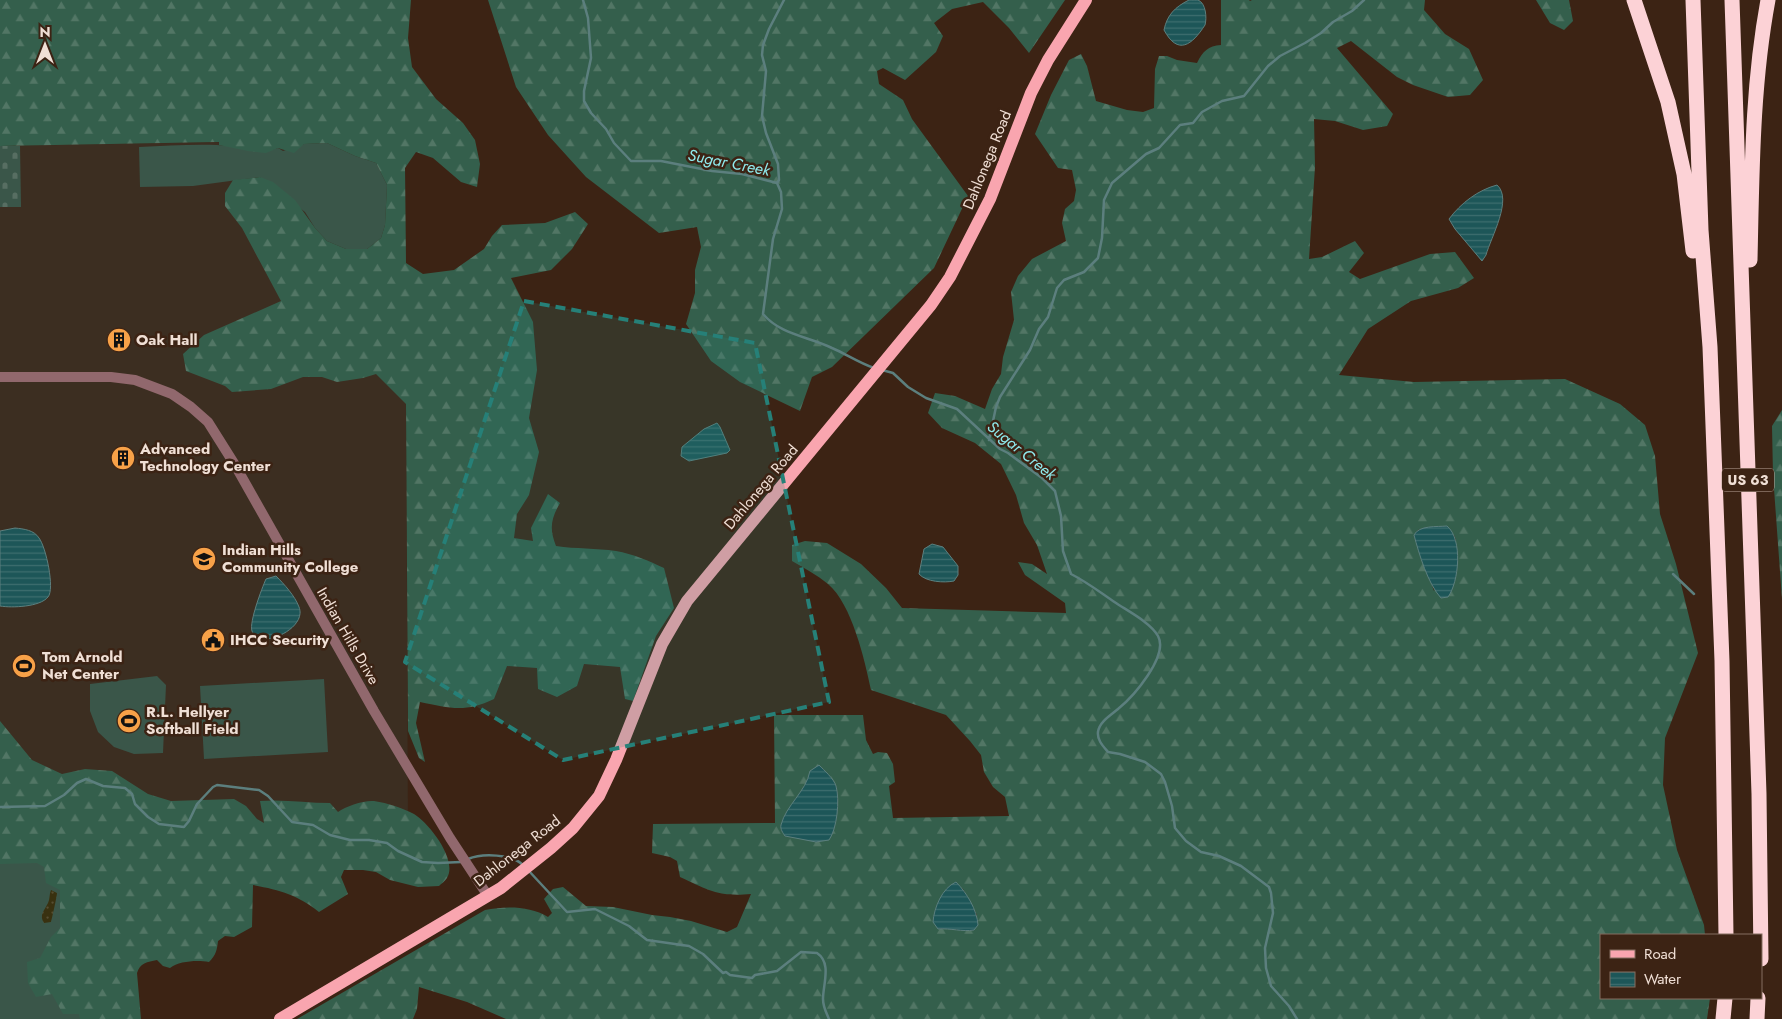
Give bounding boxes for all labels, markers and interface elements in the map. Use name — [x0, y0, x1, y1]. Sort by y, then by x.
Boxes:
north arrow — [20, 20, 70, 70]
text: N — [39, 22, 51, 42]
street label: Dahlonega Road — [957, 107, 1017, 213]
water label: Sugar Creek — [686, 143, 773, 182]
building icon: Oak Hall — [106, 327, 132, 353]
place label: Oak Hall — [136, 329, 198, 351]
water label: Sugar Creek — [982, 415, 1062, 486]
place label: Advanced Technology Center — [139, 438, 271, 477]
street label: Dahlonega Road — [719, 440, 803, 534]
building icon: Advanced Technology Center — [110, 445, 136, 471]
road number: US 63 — [1722, 468, 1774, 492]
place label: Indian Hills Community College — [222, 539, 359, 578]
school or university icon: Indian Hills Community College — [191, 546, 217, 572]
street label: Indian Hills Drive — [311, 583, 385, 689]
public building icon: IHCC Security — [200, 627, 226, 653]
place label: IHCC Security — [230, 629, 329, 651]
place label: Tom Arnold Net Center — [42, 646, 123, 685]
sports icon: Tom Arnold Net Center — [11, 653, 37, 679]
place label: R.L. Hellyer Softball Field — [146, 701, 238, 740]
sports icon: R.L. Hellyer Softball Field — [116, 708, 142, 734]
street label: Dahlonega Road — [469, 810, 565, 892]
legend — [1600, 934, 1762, 999]
text: Road — [1644, 943, 1676, 965]
text: Water — [1644, 968, 1682, 990]

